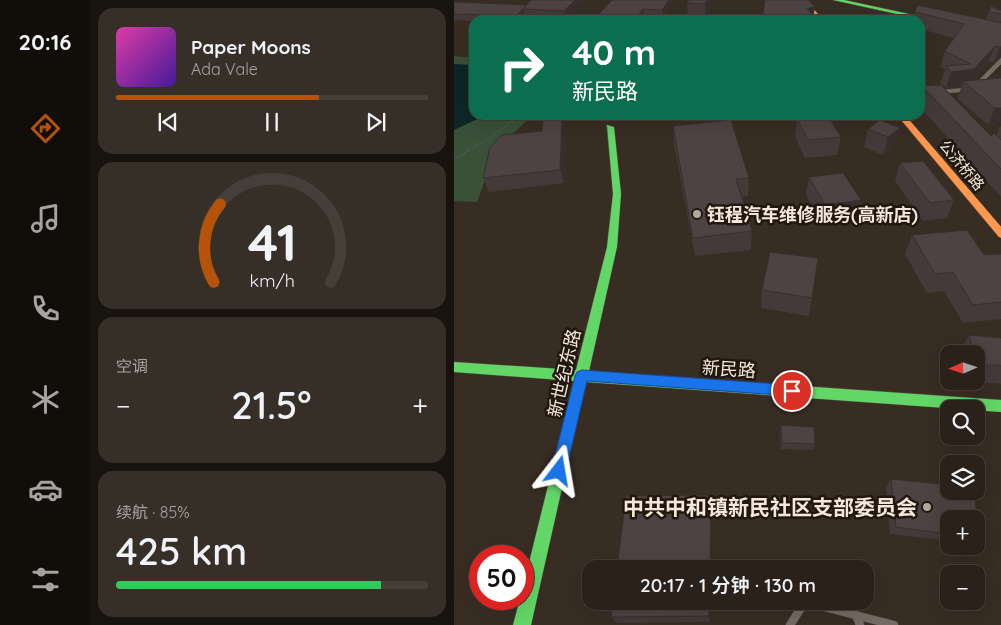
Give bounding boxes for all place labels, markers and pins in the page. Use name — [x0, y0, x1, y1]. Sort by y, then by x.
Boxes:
place label: 钰程汽车维修服务(高新店) — [707, 203, 918, 226]
marker: 钰程汽车维修服务(高新店) — [691, 208, 703, 220]
pin — [771, 370, 813, 412]
place label: 中共中和镇新民社区支部委员会 — [623, 494, 917, 520]
marker: 中共中和镇新民社区支部委员会 — [921, 501, 933, 513]

